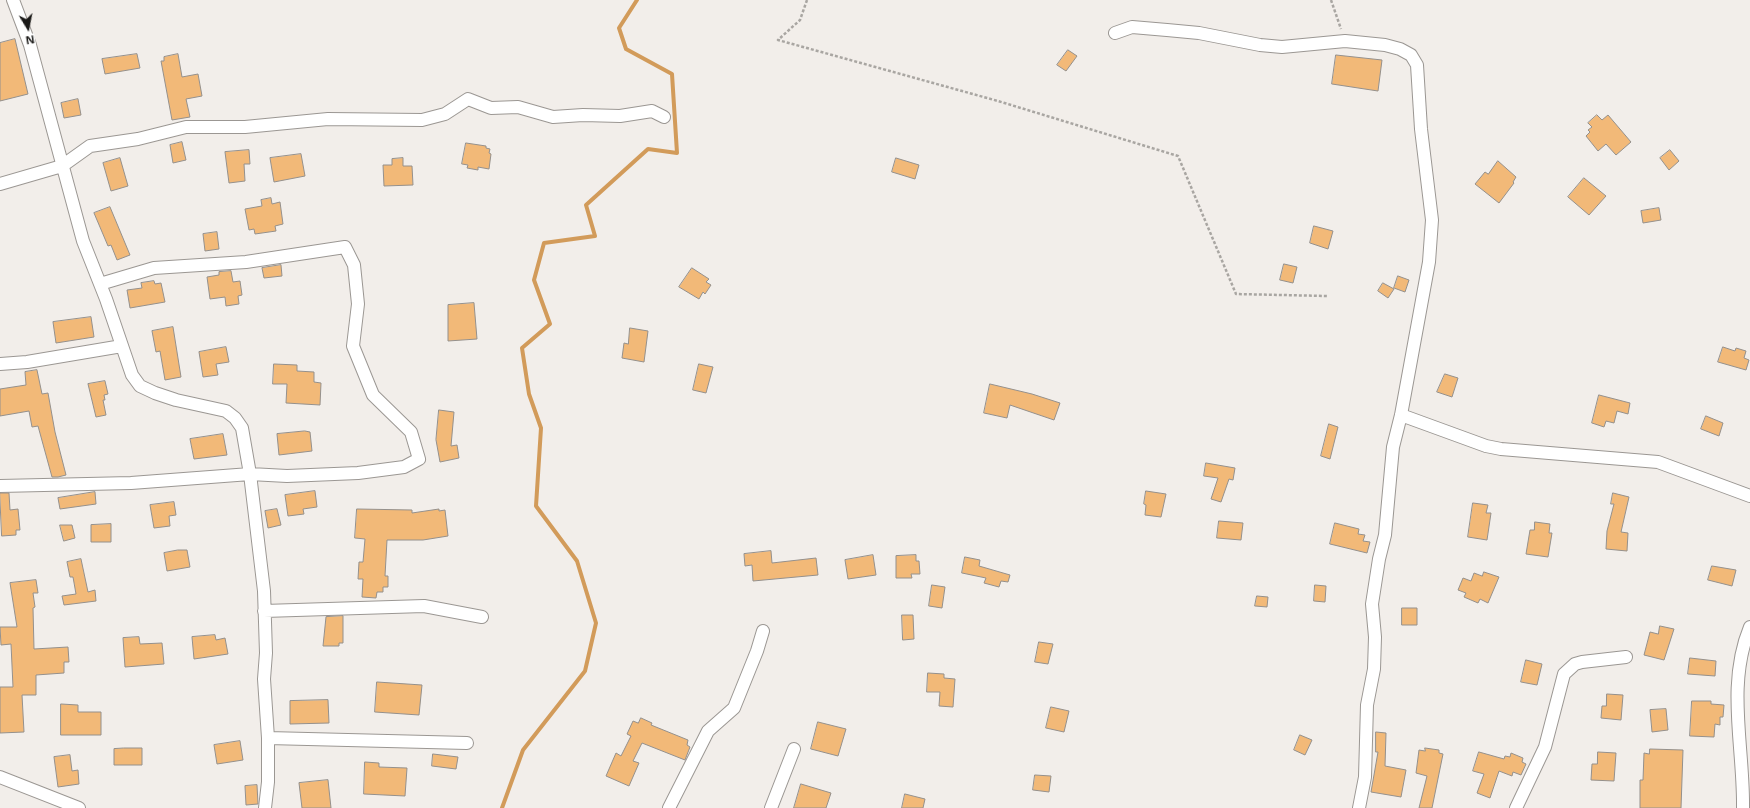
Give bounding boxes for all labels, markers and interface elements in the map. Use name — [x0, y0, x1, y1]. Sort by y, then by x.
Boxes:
north arrow — [8, 8, 48, 48]
text: N — [24, 32, 36, 48]

